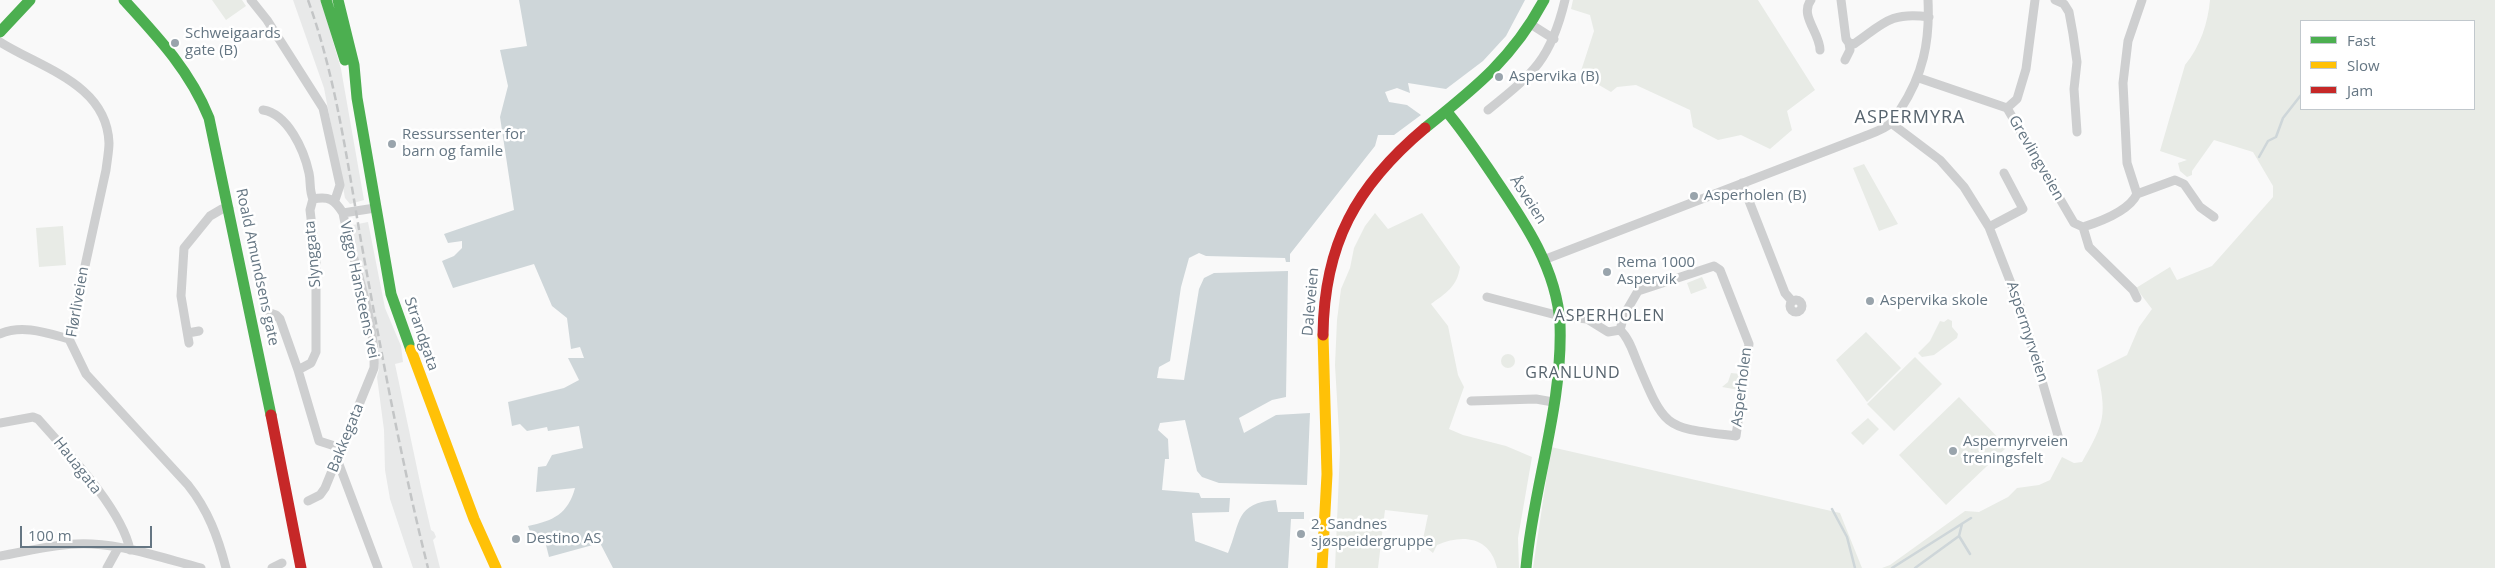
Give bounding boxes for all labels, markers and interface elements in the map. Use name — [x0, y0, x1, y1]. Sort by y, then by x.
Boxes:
legend — [2300, 20, 2475, 110]
place label: Schweigaards gate (B) — [185, 25, 281, 60]
text: Fast — [2347, 30, 2376, 50]
marker: Schweigaards gate (B) — [169, 37, 181, 49]
text: Slow — [2347, 55, 2380, 75]
place label: Aspervika (B) — [1509, 68, 1599, 86]
marker: Aspervika (B) — [1493, 71, 1505, 83]
text: Jam — [2347, 80, 2373, 100]
district label: ASPERMYRA — [1853, 107, 1967, 129]
street label: Grevlingveien — [2004, 112, 2068, 204]
place label: Ressurssenter for barn og famile — [402, 126, 525, 161]
marker: Ressurssenter for barn og famile — [386, 138, 398, 150]
street label: Åsveien — [1506, 172, 1550, 228]
street label: Roald Amundsens gate — [232, 187, 282, 347]
place label: Asperholen (B) — [1704, 187, 1806, 205]
marker: Asperholen (B) — [1688, 190, 1700, 202]
street label: Slynggata — [301, 220, 325, 288]
street label: Viggo Hansteens vei — [336, 220, 382, 360]
place label: Rema 1000 Aspervik — [1617, 254, 1695, 289]
street label: Flørliveien — [63, 265, 93, 339]
marker: Rema 1000 Aspervik — [1601, 266, 1613, 278]
street label: Daleveien — [1299, 267, 1323, 337]
street label: Aspermyrveien — [2002, 279, 2052, 385]
place label: Aspervika skole — [1880, 292, 1988, 310]
street label: Strandgata — [400, 295, 442, 373]
marker: Aspervika skole — [1864, 295, 1876, 307]
district label: ASPERHOLEN — [1553, 306, 1667, 326]
street label: Asperholen — [1728, 346, 1756, 428]
district label: GRANLUND — [1524, 363, 1622, 383]
street label: Bakkegata — [324, 401, 368, 475]
place label: Aspermyrveien treningsfelt — [1963, 433, 2068, 468]
street label: Hauagata — [49, 434, 105, 498]
marker: Aspermyrveien treningsfelt — [1947, 445, 1959, 457]
scale bar — [22, 516, 155, 548]
place label: 2. Sandnes sjøspeidergruppe — [1311, 516, 1433, 551]
text: 100 m — [28, 525, 72, 545]
marker: 2. Sandnes sjøspeidergruppe — [1295, 528, 1307, 540]
place label: Destino AS — [526, 530, 601, 548]
marker: Destino AS — [510, 533, 522, 545]

